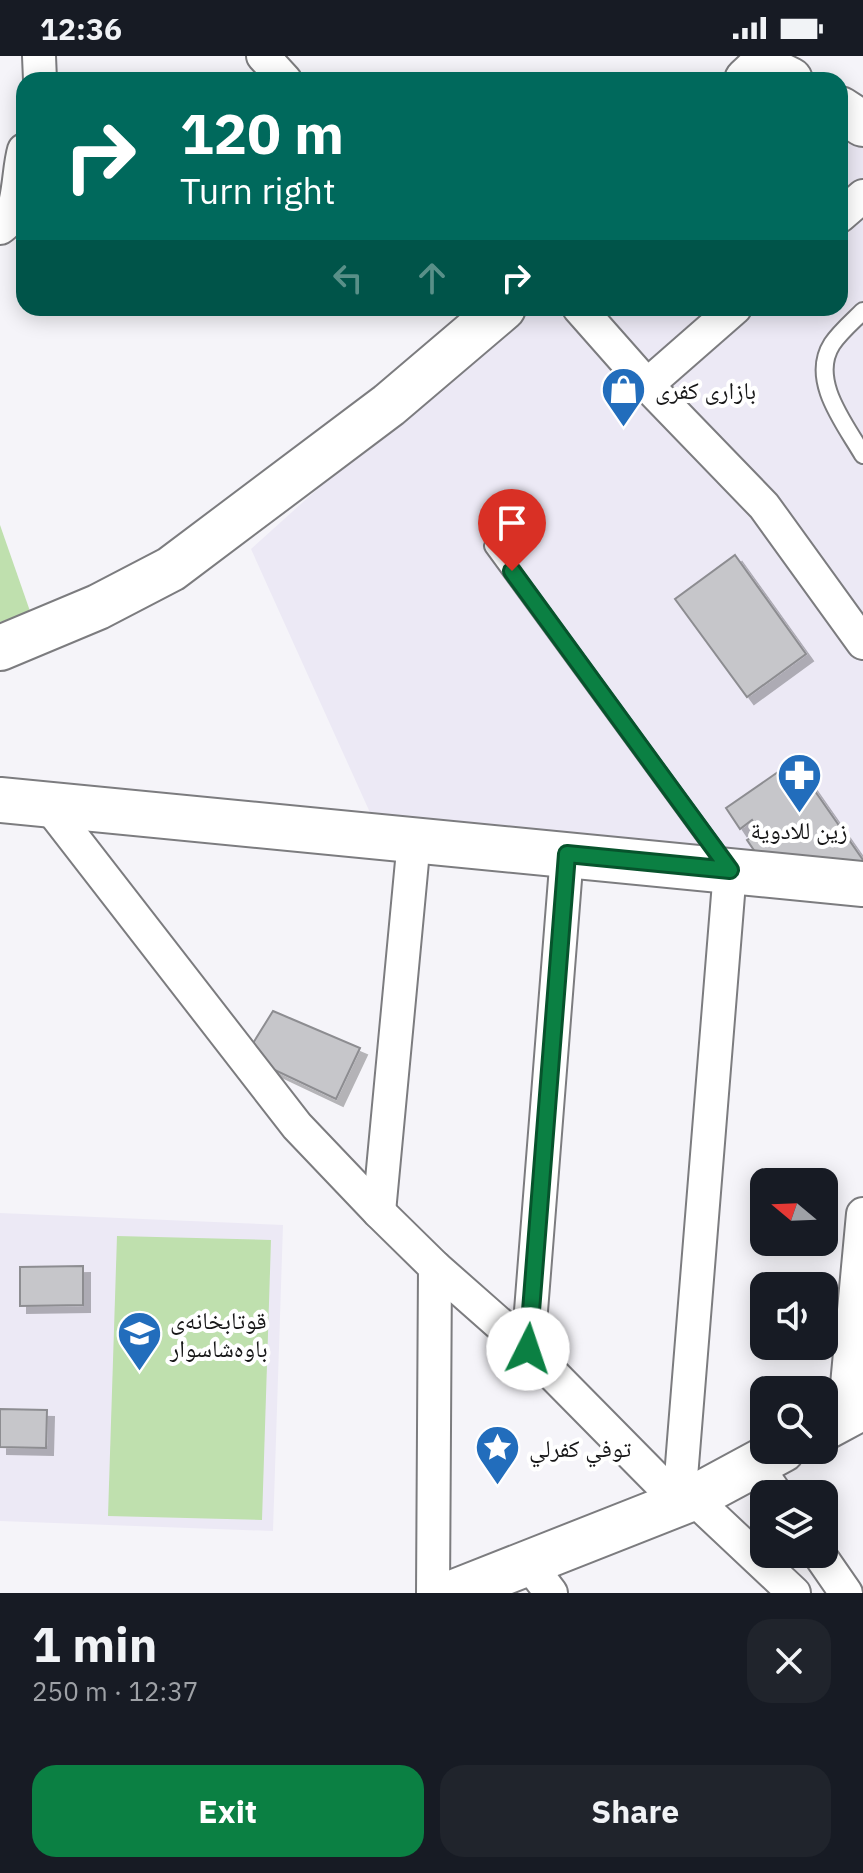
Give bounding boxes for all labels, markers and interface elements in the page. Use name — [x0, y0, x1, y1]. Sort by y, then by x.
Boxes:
text: 12:36 — [40, 9, 122, 48]
text: 120 m — [180, 97, 344, 169]
icon: right — [48, 104, 152, 208]
text: Turn right — [180, 167, 336, 214]
icon: left — [326, 256, 370, 300]
icon: ahead — [410, 256, 454, 300]
icon: right — [494, 256, 538, 300]
shop icon: بازاری کفری — [600, 366, 648, 429]
place label: بازاری کفری — [655, 374, 756, 406]
pin — [478, 489, 546, 571]
icon: arrive — [490, 501, 534, 545]
pharmacy icon: زین للادویة — [775, 752, 823, 815]
place label: زین للادویة — [750, 814, 848, 846]
north arrow — [750, 1168, 838, 1256]
map controls — [750, 1168, 838, 1568]
button: sound — [750, 1272, 838, 1360]
place label: قوتابخانەی باوەشاسوار — [169, 1304, 268, 1364]
position arrow — [486, 1307, 570, 1391]
school or university icon: قوتابخانەی باوەشاسوار — [115, 1310, 163, 1373]
button: search — [750, 1376, 838, 1464]
place icon: توفي كفرلي — [474, 1424, 522, 1487]
place label: توفي كفرلي — [529, 1432, 631, 1468]
button: layers — [750, 1480, 838, 1568]
text: 1 min — [32, 1613, 157, 1675]
button: close — [747, 1619, 831, 1703]
text: 250 m · 12:37 — [32, 1674, 198, 1708]
button: Exit — [32, 1765, 424, 1857]
button: Share — [440, 1765, 831, 1857]

